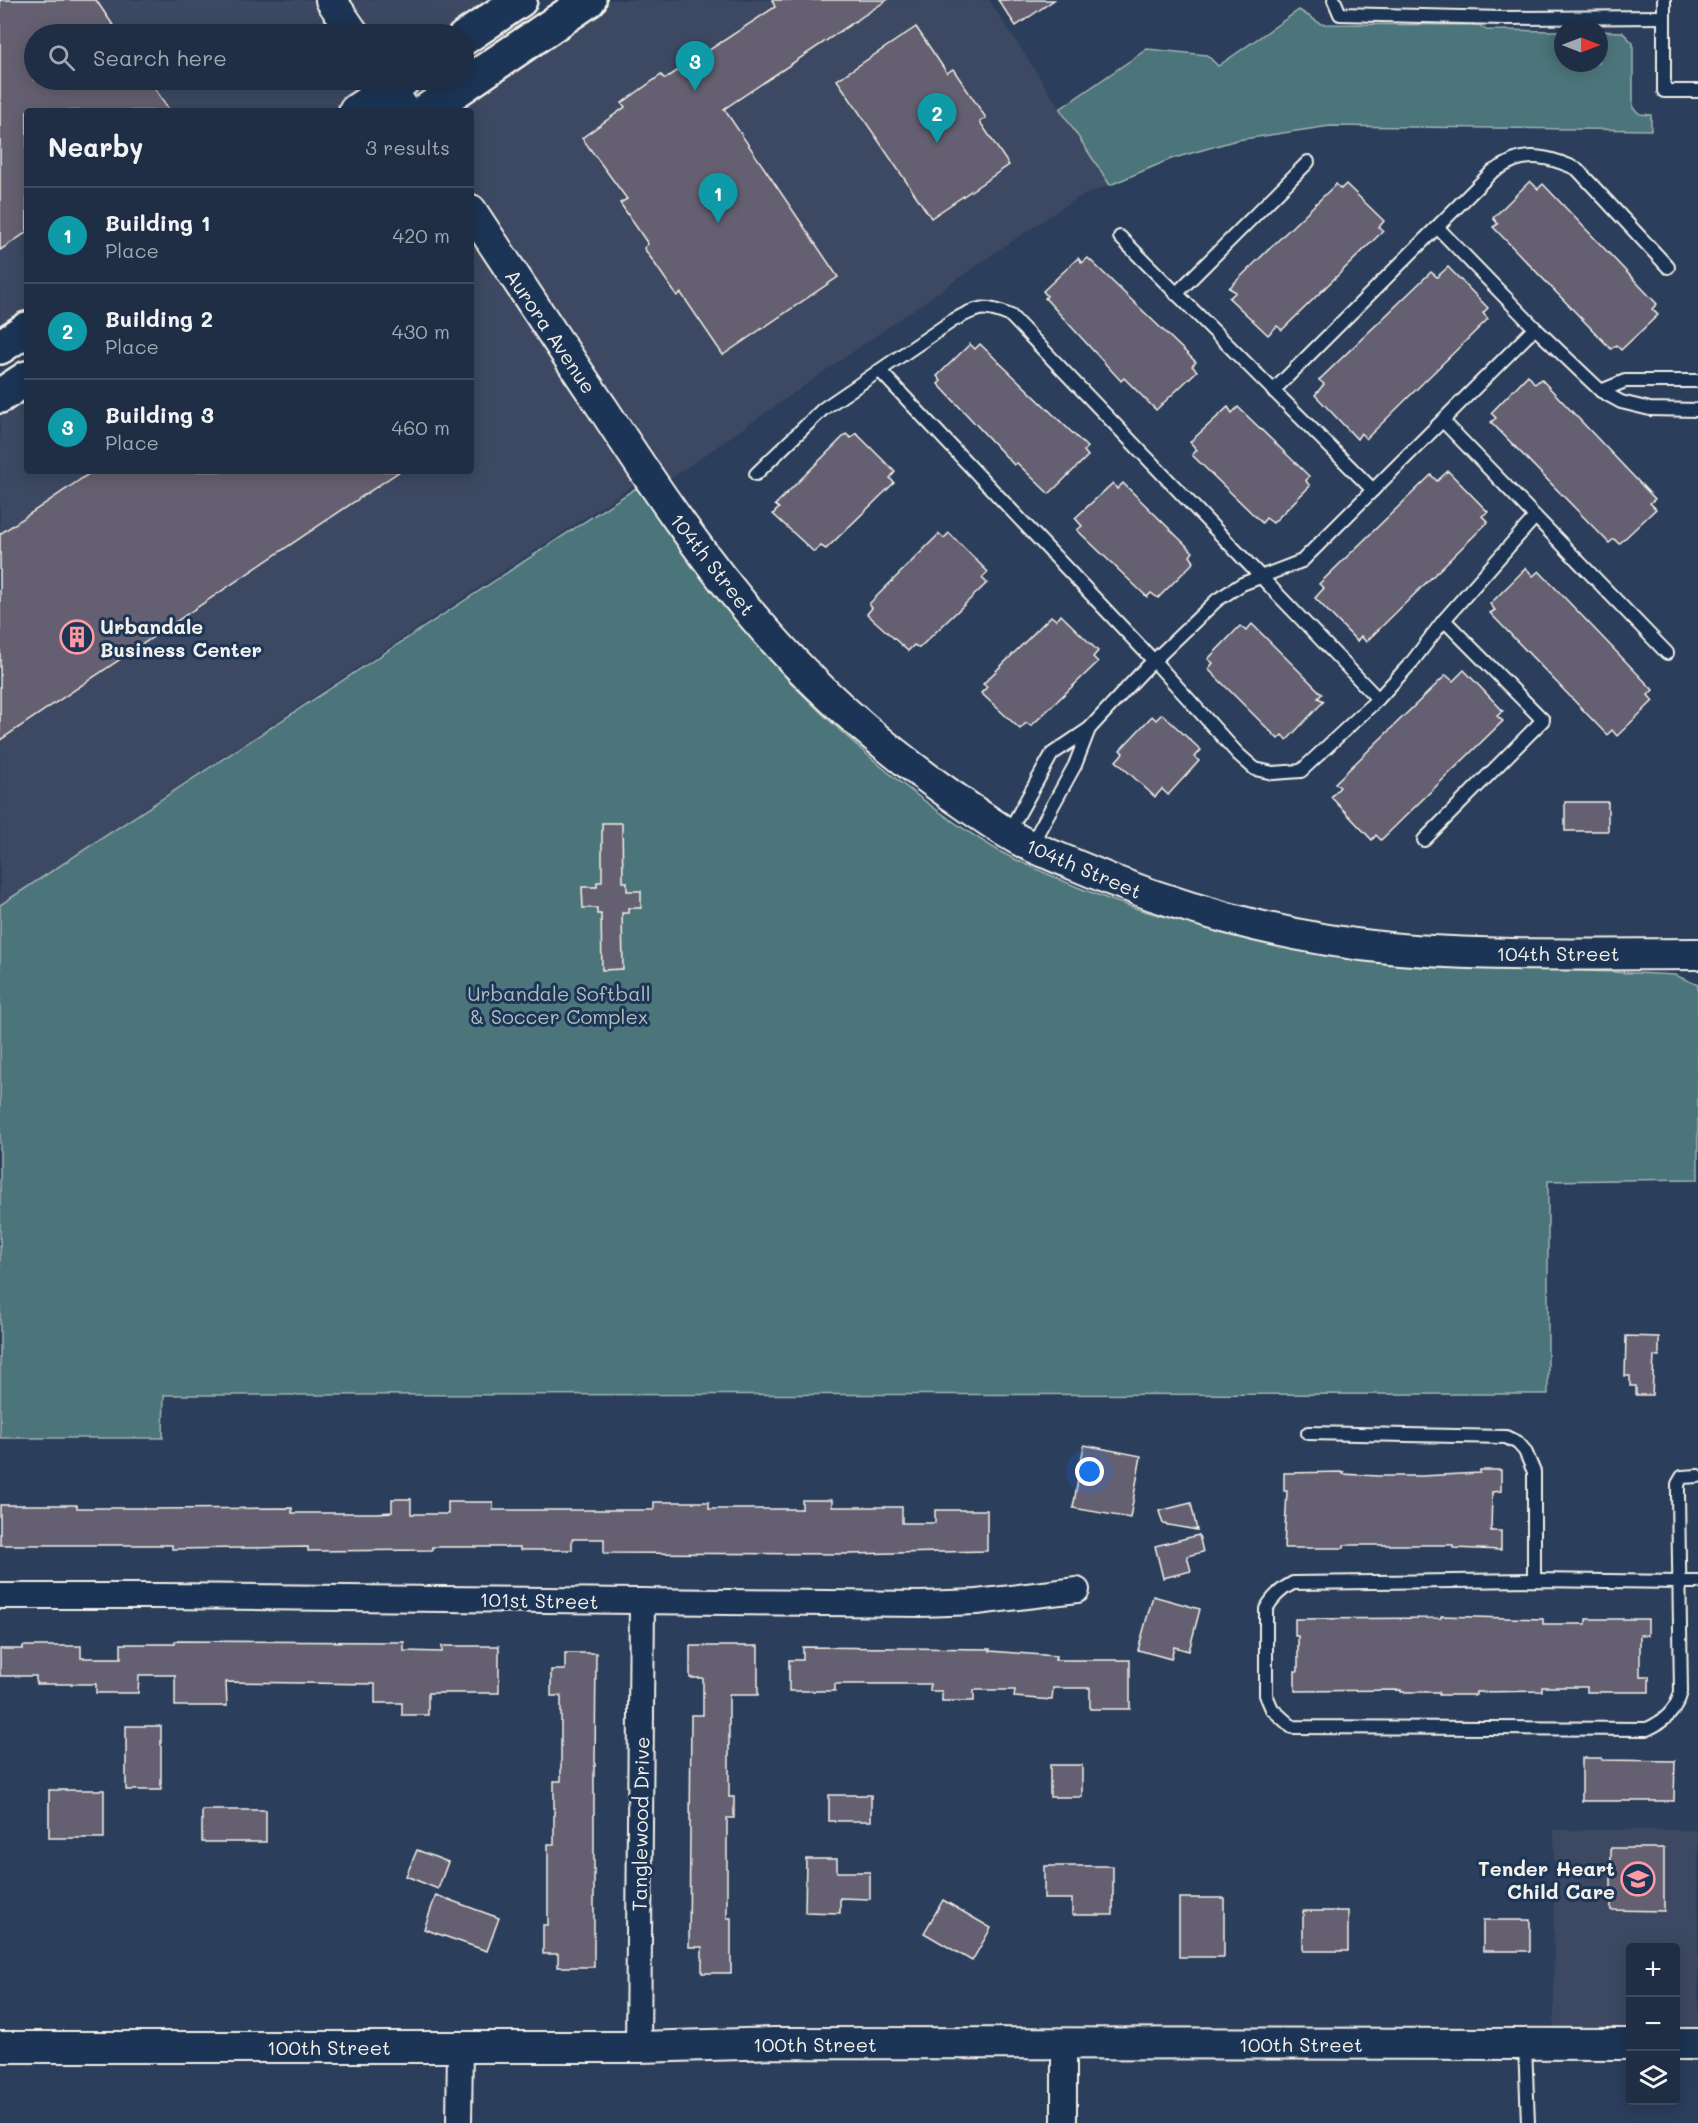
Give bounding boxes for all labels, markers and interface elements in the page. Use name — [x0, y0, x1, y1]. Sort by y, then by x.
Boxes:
north arrow — [1554, 18, 1608, 72]
search box — [24, 24, 474, 90]
icon: search — [45, 41, 78, 74]
pin: 3 — [676, 42, 714, 91]
text: Search here — [93, 43, 227, 72]
pin: 2 — [918, 94, 956, 143]
text: Nearby — [48, 130, 143, 164]
text: 3 results — [365, 134, 450, 160]
pin: 1 — [698, 174, 738, 223]
text: Building 1 — [105, 208, 211, 237]
text: 1 — [63, 222, 72, 248]
text: 420 m — [392, 222, 450, 248]
text: Place — [105, 237, 159, 263]
street label: Aurora Avenue — [500, 264, 602, 398]
text: Building 2 — [105, 304, 213, 333]
text: 2 — [62, 318, 73, 344]
text: 430 m — [392, 318, 450, 344]
text: Place — [105, 333, 159, 359]
text: Building 3 — [105, 400, 214, 429]
text: 3 — [62, 414, 74, 440]
text: 460 m — [392, 414, 450, 440]
text: Place — [105, 429, 159, 455]
street label: 104th Street — [665, 507, 761, 621]
place label: Urbandale Business Center — [100, 613, 262, 662]
building icon: Urbandale Business Center — [59, 619, 95, 655]
street label: 104th Street — [1022, 832, 1146, 904]
street label: 104th Street — [1496, 940, 1620, 966]
park label: Urbandale Softball & Soccer Complex — [467, 980, 651, 1029]
your location — [1075, 1457, 1104, 1486]
street label: 101st Street — [479, 1586, 599, 1614]
street label: Tanglewood Drive — [625, 1736, 655, 1912]
place label: Tender Heart Child Care — [1478, 1855, 1615, 1904]
school or university icon: Tender Heart Child Care — [1620, 1861, 1656, 1897]
map controls — [1626, 1943, 1680, 2105]
button: + — [1626, 1943, 1680, 1997]
button: − — [1626, 1997, 1680, 2051]
street label: 100th Street — [753, 2031, 877, 2057]
street label: 100th Street — [1239, 2031, 1363, 2057]
street label: 100th Street — [267, 2034, 391, 2060]
button: layers — [1626, 2051, 1680, 2105]

